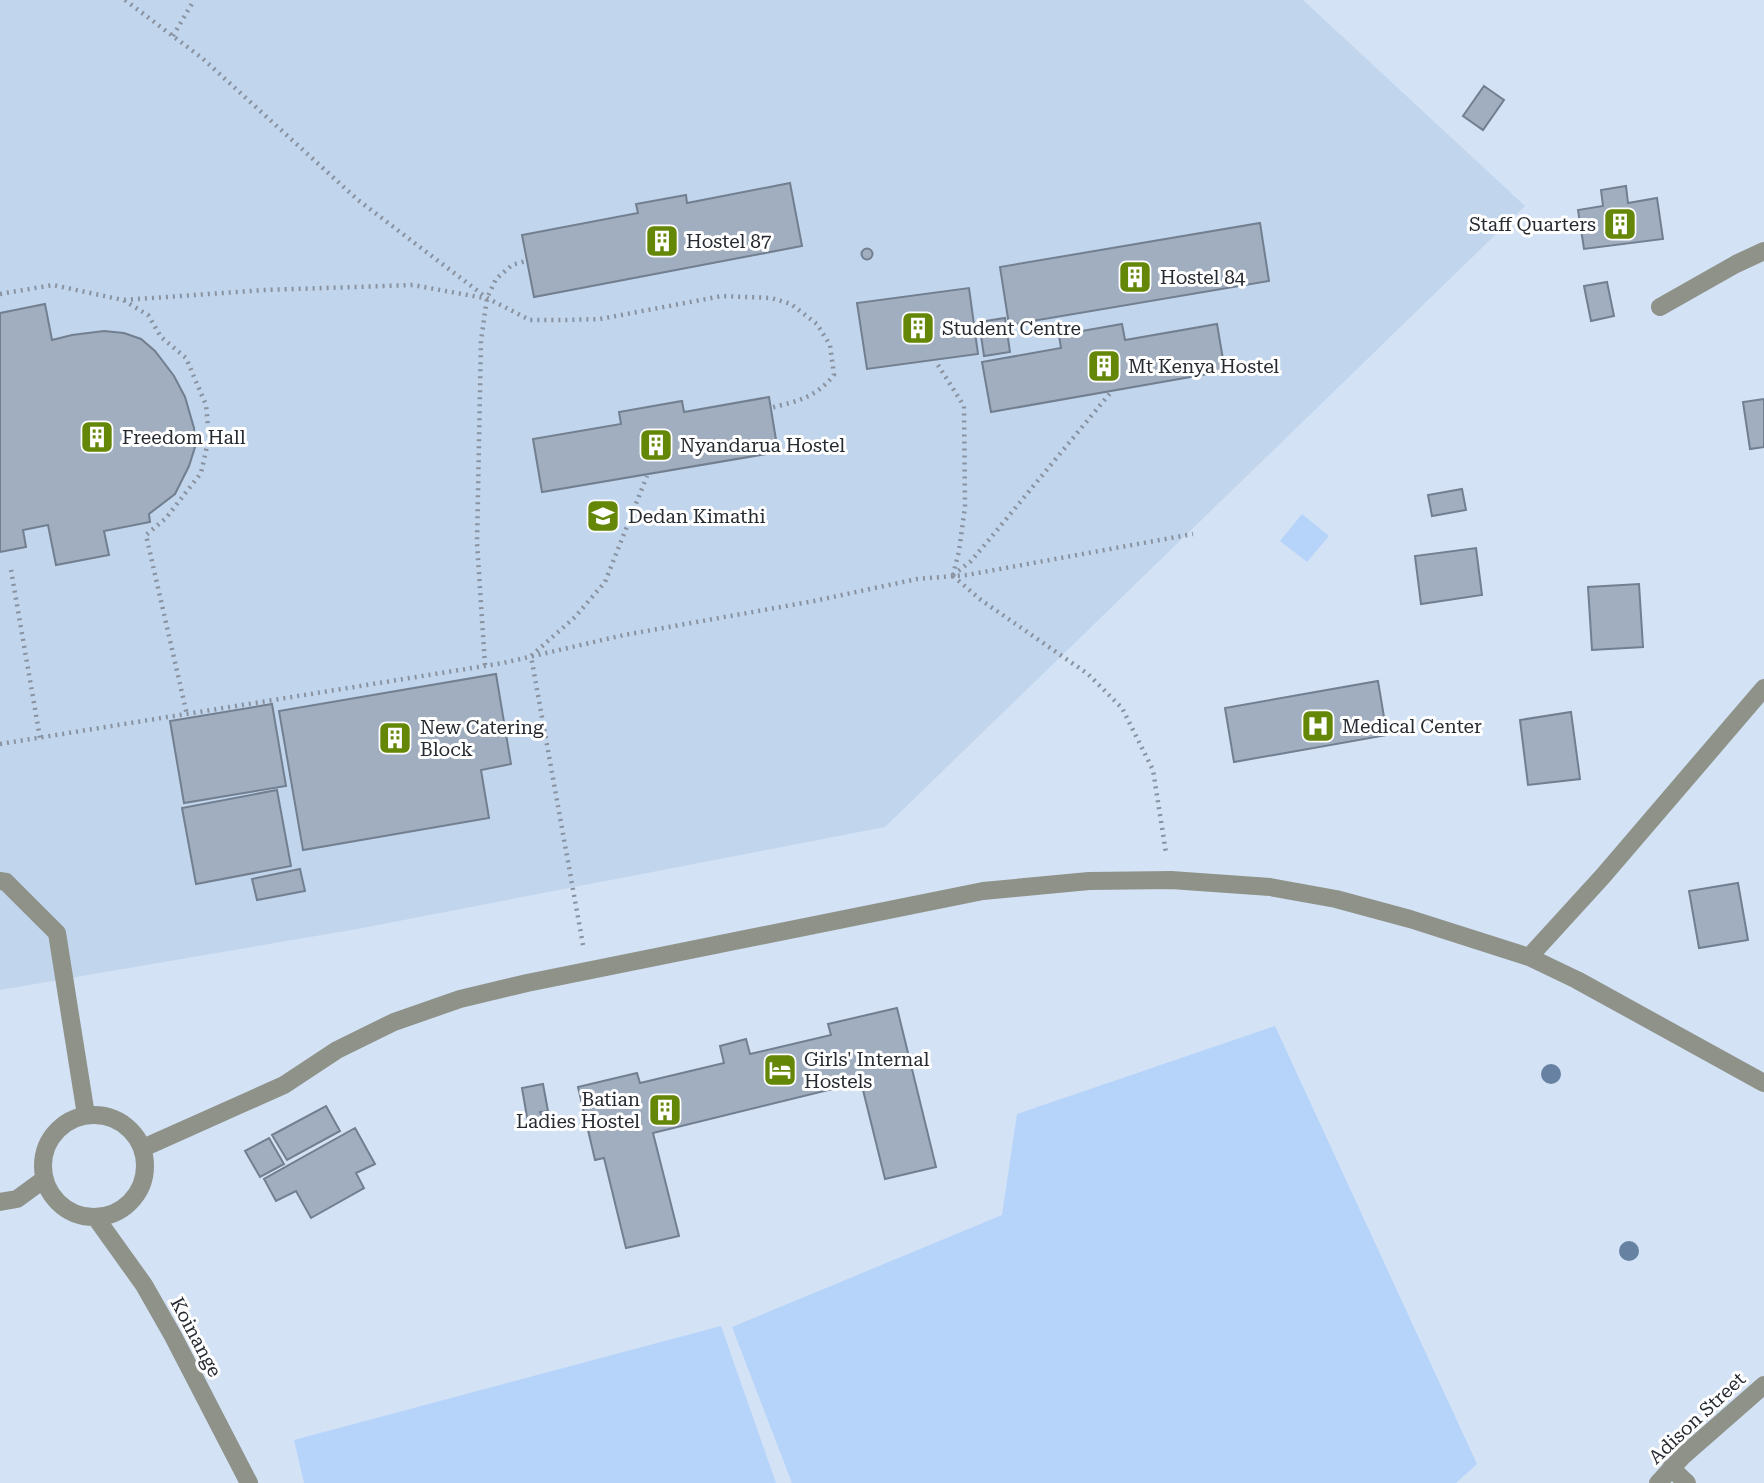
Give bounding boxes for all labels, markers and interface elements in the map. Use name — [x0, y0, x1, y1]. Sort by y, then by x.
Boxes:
building icon: Staff Quarters — [1601, 205, 1639, 243]
place label: Staff Quarters — [1469, 213, 1596, 236]
building icon: Hostel 87 — [643, 222, 681, 260]
place label: Hostel 87 — [686, 230, 772, 253]
building icon: Hostel 84 — [1116, 258, 1154, 296]
place label: Hostel 84 — [1160, 266, 1246, 289]
building icon: Student Centre — [899, 309, 937, 347]
place label: Student Centre — [942, 317, 1081, 340]
building icon: Mt Kenya Hostel — [1085, 347, 1123, 385]
place label: Mt Kenya Hostel — [1128, 355, 1279, 378]
building icon: Freedom Hall — [78, 418, 116, 456]
place label: Freedom Hall — [122, 426, 246, 449]
building icon: Nyandarua Hostel — [637, 426, 675, 464]
place label: Nyandarua Hostel — [680, 434, 845, 457]
school or university icon: Dedan Kimathi — [584, 497, 622, 535]
place label: Dedan Kimathi — [628, 505, 766, 528]
hospital icon: Medical Center — [1299, 707, 1337, 745]
place label: Medical Center — [1342, 715, 1482, 738]
place label: New Catering Block — [420, 716, 544, 761]
building icon: New Catering Block — [376, 719, 414, 757]
place label: Girls' Internal Hostels — [804, 1048, 930, 1093]
hotel icon: Girls' Internal Hostels — [761, 1051, 799, 1089]
place label: Batian Ladies Hostel — [516, 1088, 640, 1133]
building icon: Batian Ladies Hostel — [646, 1091, 684, 1129]
street label: Koinange — [165, 1293, 227, 1381]
street label: Adison Street — [1644, 1367, 1750, 1469]

